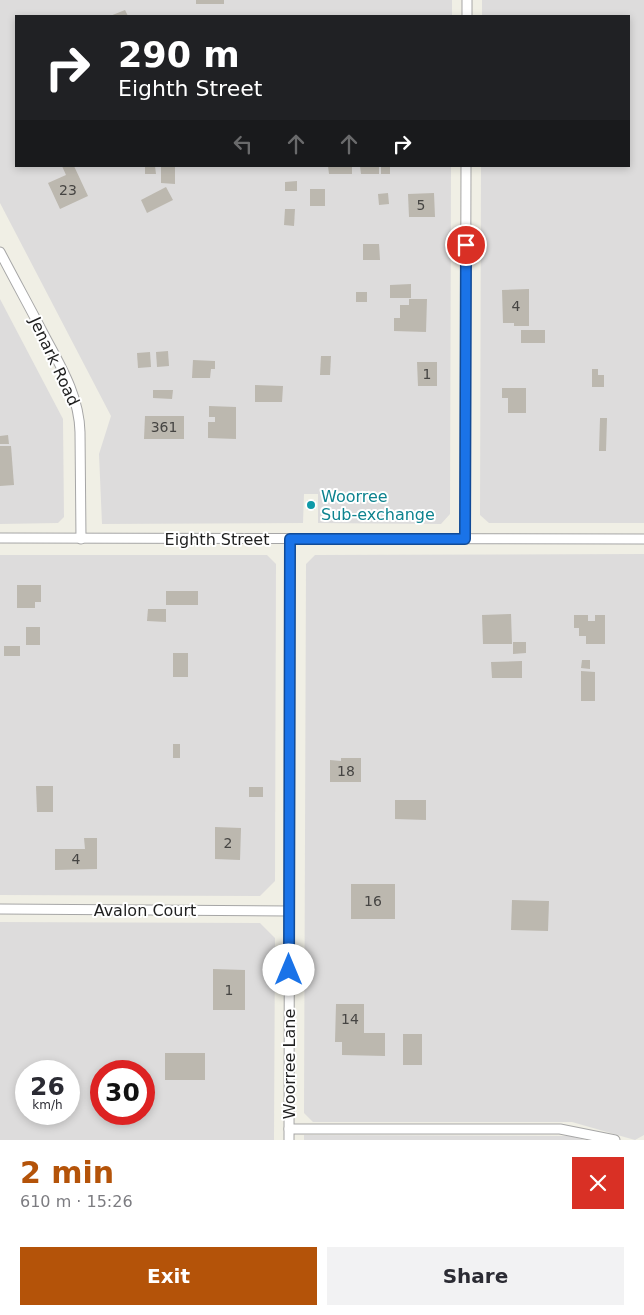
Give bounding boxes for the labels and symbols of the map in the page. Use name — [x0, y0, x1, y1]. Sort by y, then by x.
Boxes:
house number: 23 — [59, 182, 77, 198]
house number: 5 — [417, 197, 425, 213]
pin — [445, 224, 487, 266]
house number: 4 — [512, 298, 521, 314]
street label: Jenark Road — [25, 313, 83, 409]
house number: 1 — [423, 366, 431, 382]
house number: 361 — [151, 419, 177, 435]
place label: Woorree Sub-exchange — [321, 487, 435, 524]
marker: Woorree Sub-exchange — [305, 499, 317, 511]
street label: Eighth Street — [165, 530, 269, 549]
house number: 18 — [337, 763, 355, 779]
house number: 2 — [224, 835, 232, 851]
house number: 4 — [72, 851, 81, 867]
house number: 16 — [364, 893, 382, 909]
street label: Avalon Court — [94, 901, 196, 920]
position arrow — [262, 943, 314, 995]
house number: 1 — [225, 982, 233, 998]
street label: Woorree Lane — [280, 1009, 299, 1119]
house number: 14 — [341, 1011, 359, 1027]
speed limit sign: 30 — [90, 1060, 155, 1125]

